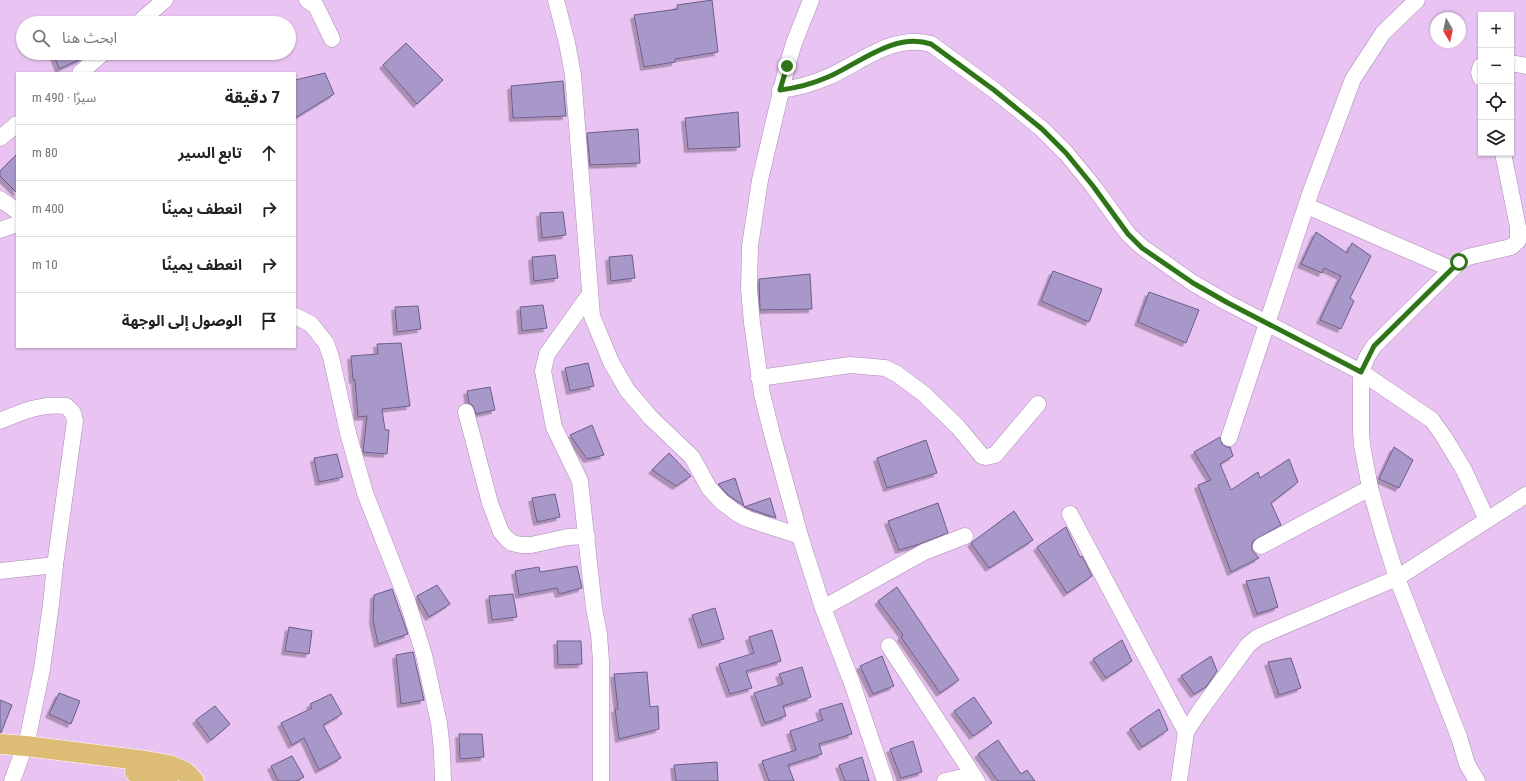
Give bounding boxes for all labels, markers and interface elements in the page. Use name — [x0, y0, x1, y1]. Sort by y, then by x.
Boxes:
north arrow — [1430, 12, 1466, 48]
map controls — [1478, 12, 1514, 156]
button: + — [1478, 12, 1514, 48]
search box — [16, 16, 296, 60]
icon: search — [30, 27, 52, 49]
text: ابحث هنا — [62, 29, 117, 47]
button: − — [1478, 48, 1514, 84]
route end — [778, 57, 796, 75]
button: locate — [1478, 84, 1514, 120]
text: 7 دقيقة — [225, 87, 280, 107]
text: سيرًا · 490 m — [32, 90, 96, 105]
button: layers — [1478, 120, 1514, 156]
icon: ahead — [258, 142, 280, 164]
text: تابع السير — [178, 144, 242, 162]
text: 80 m — [32, 145, 58, 160]
icon: right — [258, 198, 280, 220]
text: انعطف يمينًا — [162, 200, 242, 218]
text: 400 m — [32, 201, 64, 216]
route start — [1450, 253, 1468, 271]
icon: right — [258, 254, 280, 276]
text: انعطف يمينًا — [162, 256, 242, 274]
text: 10 m — [32, 257, 58, 272]
icon: arrive — [258, 310, 280, 332]
text: الوصول إلى الوجهة — [122, 312, 242, 330]

